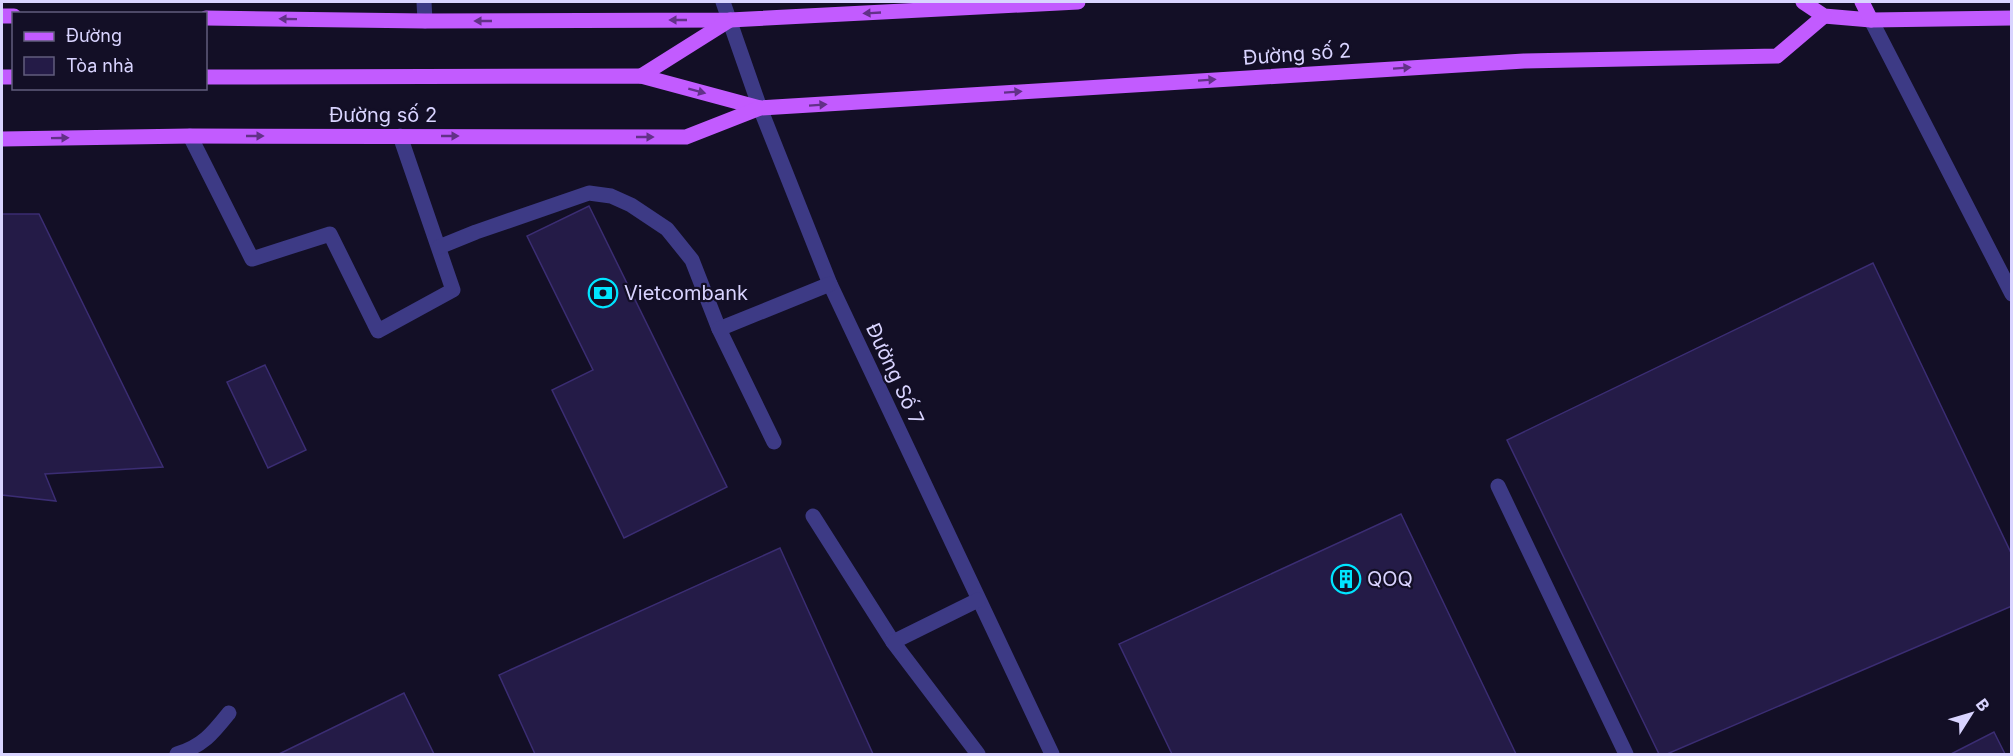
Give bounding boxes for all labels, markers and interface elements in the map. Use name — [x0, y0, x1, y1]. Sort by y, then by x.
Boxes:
one-way arrow — [863, 8, 882, 17]
legend — [12, 12, 207, 90]
one-way arrow — [278, 14, 297, 24]
one-way arrow — [668, 15, 687, 25]
one-way arrow — [473, 16, 492, 25]
text: Đường — [66, 25, 122, 46]
street label: Đường số 2 — [1242, 38, 1352, 70]
text: Tòa nhà — [66, 55, 134, 76]
one-way arrow — [1393, 64, 1412, 73]
one-way arrow — [1198, 76, 1217, 85]
one-way arrow — [689, 87, 707, 96]
one-way arrow — [1003, 88, 1022, 97]
one-way arrow — [809, 100, 828, 109]
street label: Đường số 2 — [329, 103, 437, 127]
one-way arrow — [245, 131, 264, 141]
one-way arrow — [440, 131, 459, 141]
one-way arrow — [635, 132, 654, 142]
one-way arrow — [50, 133, 69, 143]
bank icon: Vietcombank — [587, 277, 619, 309]
place label: Vietcombank — [624, 281, 748, 305]
street label: Đường Số 7 — [861, 319, 929, 429]
building icon: QOQ — [1330, 563, 1362, 595]
place label: QOQ — [1367, 567, 1413, 591]
north arrow — [1941, 684, 2001, 744]
text: B — [1972, 695, 1994, 715]

